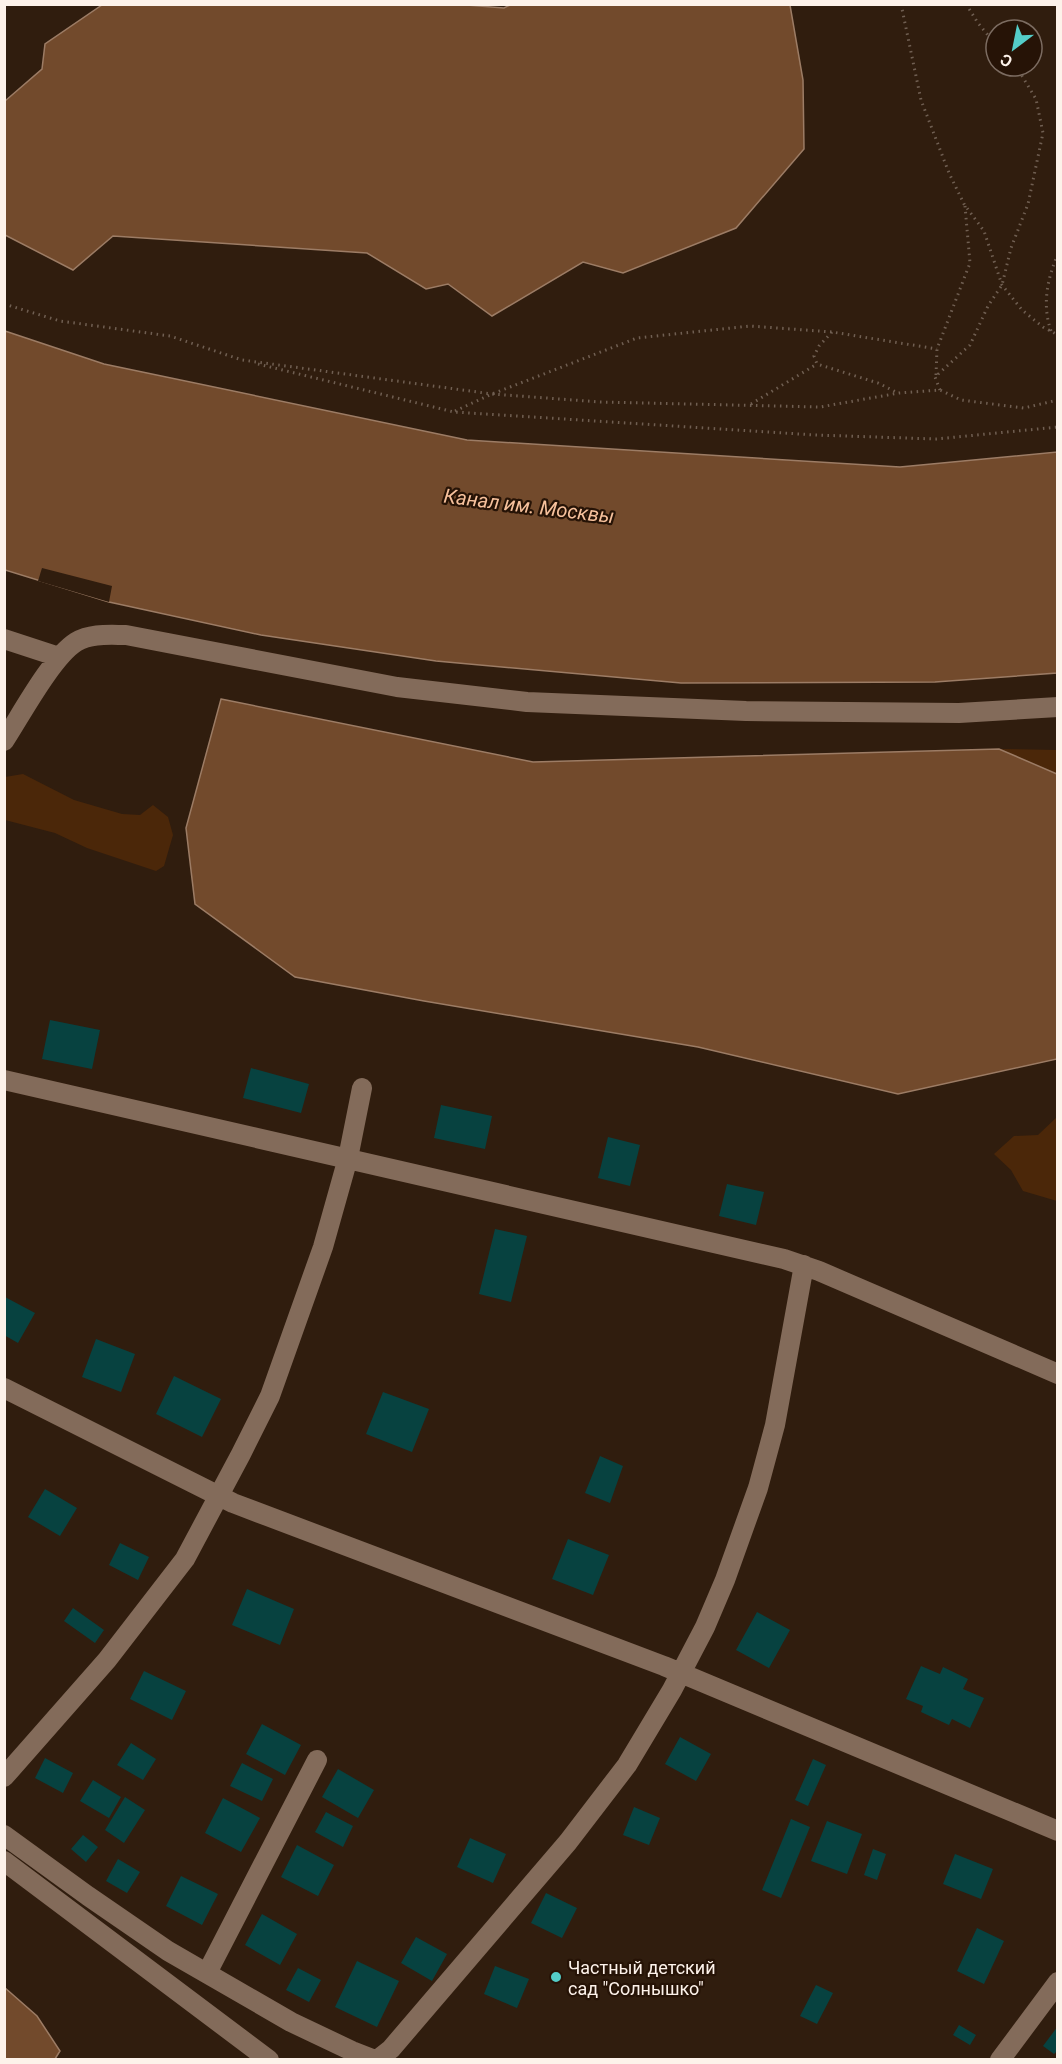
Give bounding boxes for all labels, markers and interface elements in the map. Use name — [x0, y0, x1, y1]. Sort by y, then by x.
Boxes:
north arrow — [984, 18, 1044, 78]
text: С — [997, 49, 1016, 71]
water label: Канал им. Москвы — [442, 484, 616, 528]
place label: Частный детский сад "Солнышко" — [568, 1957, 716, 1999]
marker: Частный детский сад "Солнышко" — [549, 1970, 563, 1984]

